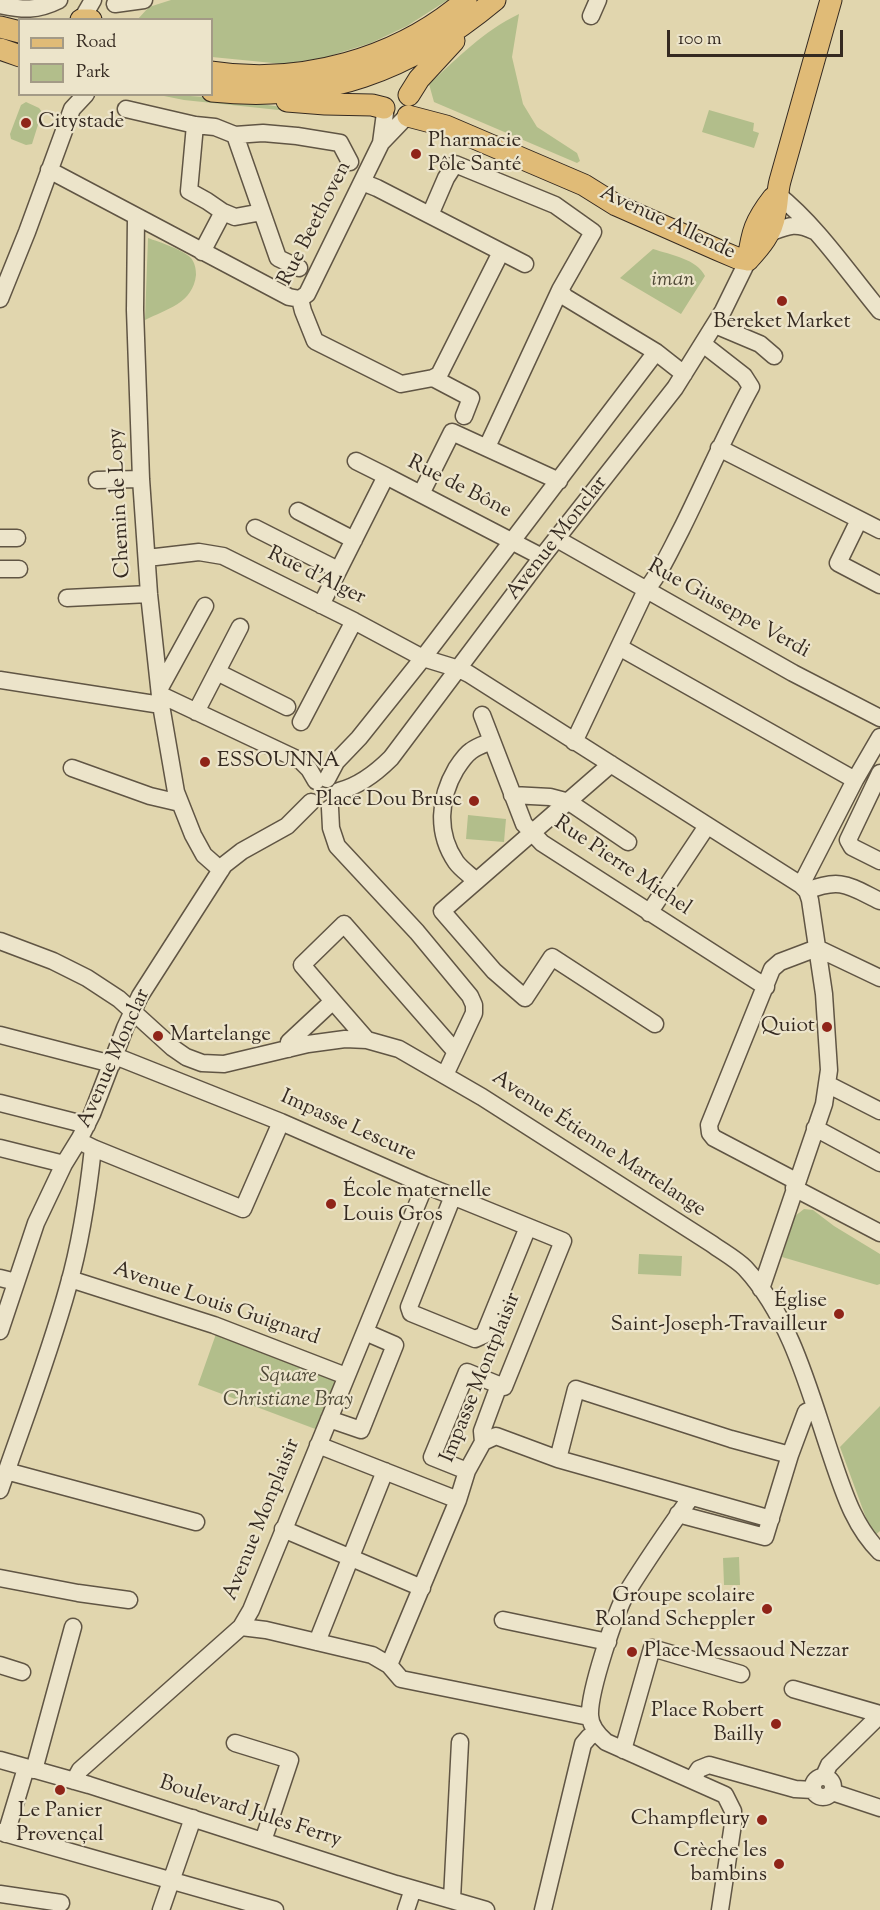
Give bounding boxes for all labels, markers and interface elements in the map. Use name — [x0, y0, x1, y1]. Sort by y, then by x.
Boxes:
legend — [18, 18, 213, 96]
scale bar — [670, 18, 846, 56]
text: 100 m — [678, 27, 722, 53]
text: Road — [76, 30, 116, 56]
text: Park — [76, 60, 110, 86]
place label: Citystade — [38, 110, 124, 136]
marker: Citystade — [19, 116, 33, 130]
place label: Pharmacie Pôle Santé — [428, 129, 522, 179]
marker: Pharmacie Pôle Santé — [409, 147, 423, 161]
street label: Rue Beethoven — [274, 158, 358, 290]
street label: Avenue Allende — [595, 182, 739, 266]
park label: iman — [652, 268, 694, 294]
marker: Bereket Market — [775, 294, 789, 308]
place label: Bereket Market — [713, 310, 851, 336]
street label: Chemin de Lopy — [104, 427, 138, 579]
street label: Rue de Bône — [403, 451, 515, 525]
street label: Avenue Monclar — [502, 472, 614, 606]
street label: Rue d'Alger — [263, 542, 369, 612]
street label: Rue Giuseppe Verdi — [643, 555, 813, 665]
place label: ESSOUNNA — [217, 749, 340, 775]
marker: ESSOUNNA — [198, 755, 212, 769]
place label: Place Dou Brusc — [316, 788, 462, 814]
marker: Place Dou Brusc — [467, 794, 481, 808]
street label: Rue Pierre Michel — [549, 812, 695, 922]
street label: Avenue Monclar — [73, 985, 157, 1133]
place label: Quiot — [761, 1014, 815, 1040]
marker: Quiot — [820, 1020, 834, 1034]
place label: Martelange — [170, 1023, 271, 1049]
marker: Martelange — [151, 1029, 165, 1043]
street label: Avenue Étienne Martelange — [486, 1066, 710, 1224]
street label: Impasse Lescure — [276, 1086, 420, 1168]
place label: École maternelle Louis Gros — [343, 1179, 491, 1229]
marker: École maternelle Louis Gros — [324, 1197, 338, 1211]
street label: Avenue Louis Guignard — [110, 1258, 322, 1352]
street label: Impasse Montplaisir — [436, 1289, 528, 1467]
place label: Église Saint-Joseph-Travailleur — [610, 1289, 827, 1339]
marker: Église Saint-Joseph-Travailleur — [832, 1307, 846, 1321]
park label: Square Christiane Bray — [223, 1364, 353, 1414]
street label: Avenue Monplaisir — [219, 1435, 307, 1605]
place label: Groupe scolaire Roland Scheppler — [595, 1584, 755, 1634]
marker: Groupe scolaire Roland Scheppler — [760, 1602, 774, 1616]
place label: Place Messaoud Nezzar — [644, 1639, 849, 1665]
marker: Place Messaoud Nezzar — [625, 1645, 639, 1659]
place label: Place Robert Bailly — [651, 1699, 764, 1749]
marker: Place Robert Bailly — [769, 1717, 783, 1731]
street label: Boulevard Jules Ferry — [156, 1772, 344, 1854]
marker: Le Panier Provençal — [53, 1783, 67, 1797]
place label: Le Panier Provençal — [16, 1799, 104, 1849]
place label: Champfleury — [631, 1807, 750, 1833]
marker: Champfleury — [755, 1813, 769, 1827]
place label: Crèche les bambins — [673, 1839, 767, 1889]
marker: Crèche les bambins — [772, 1857, 786, 1871]

